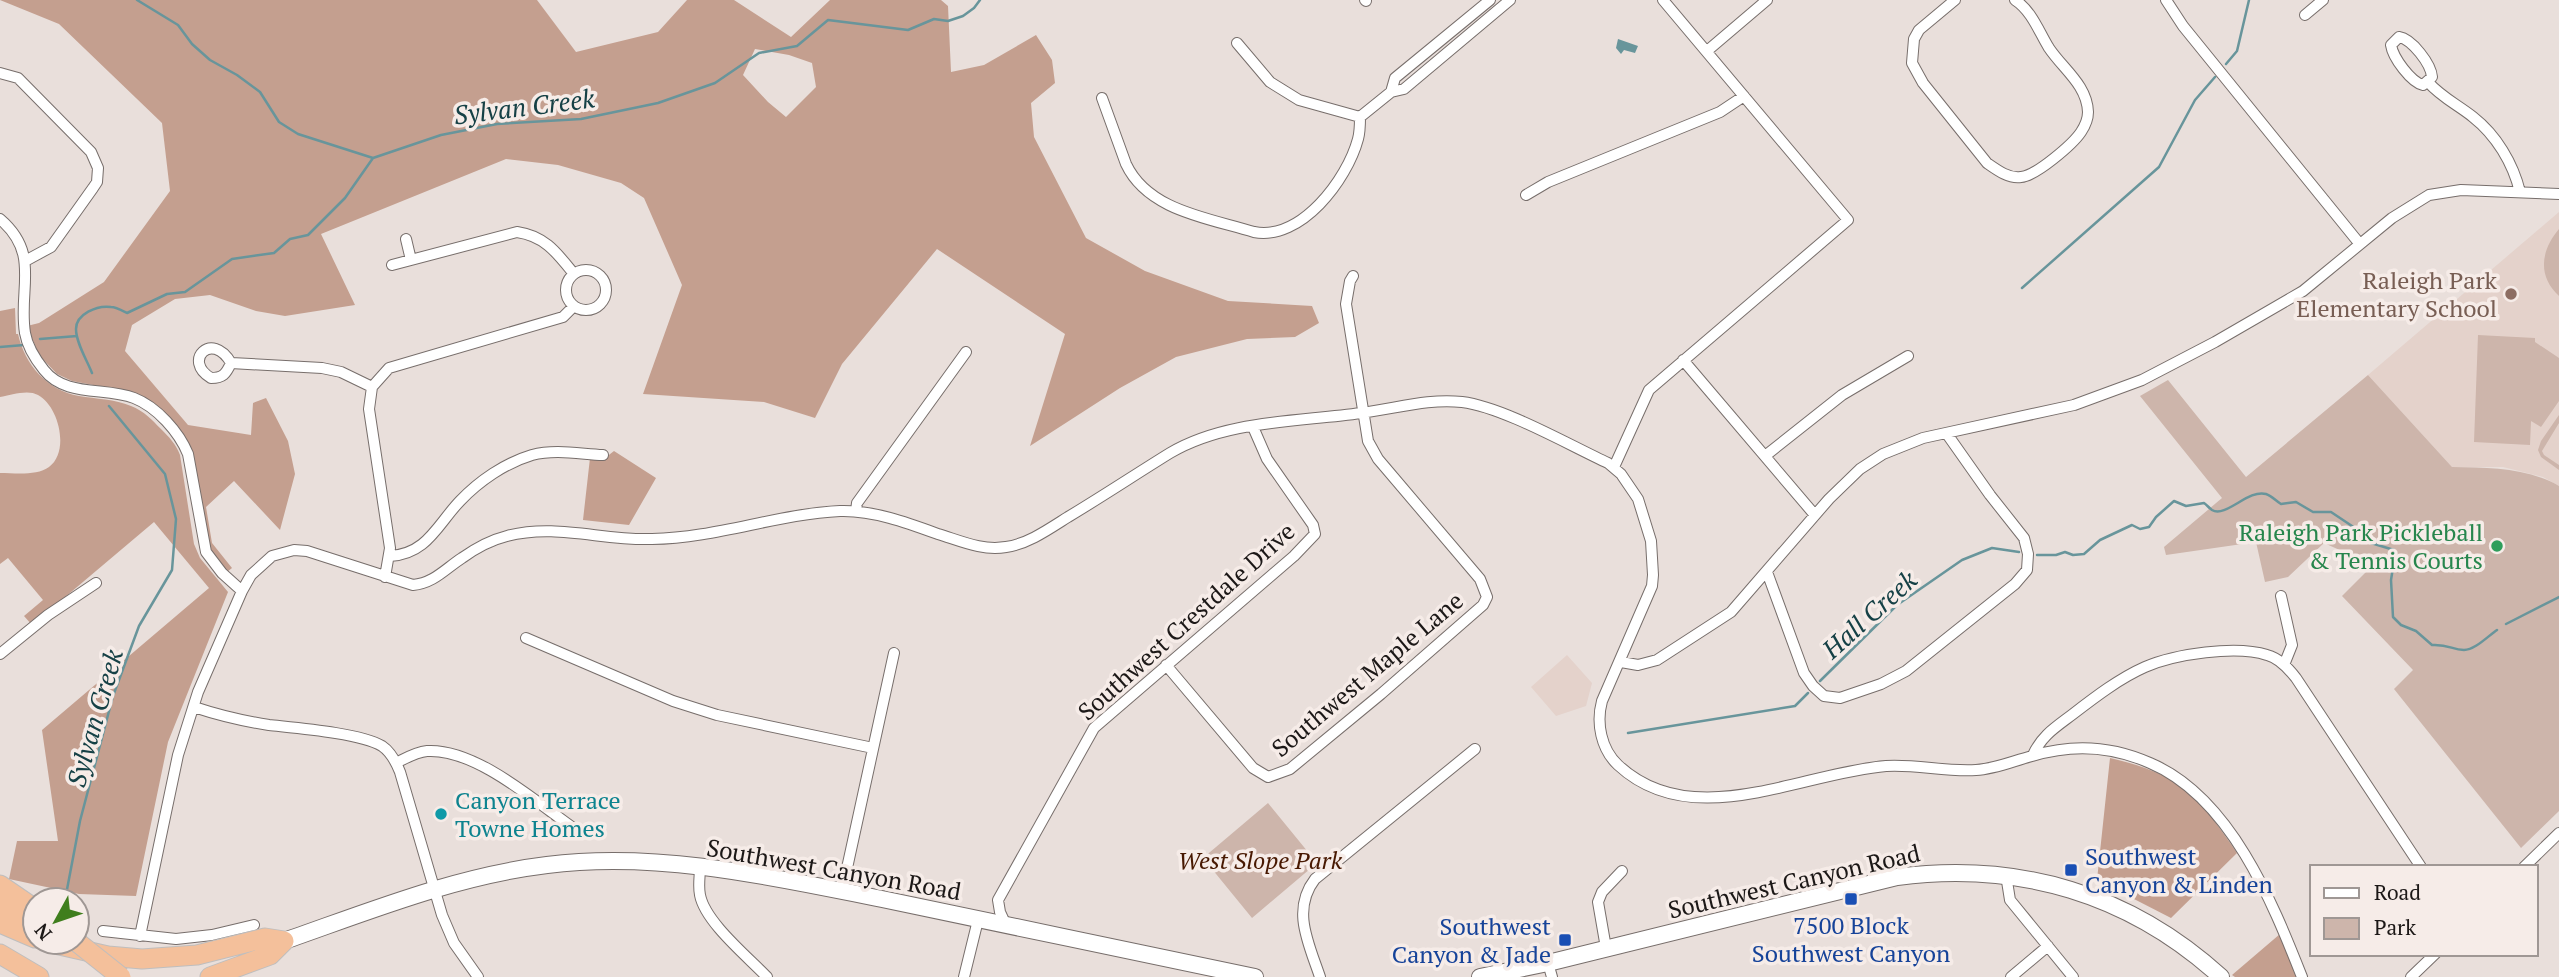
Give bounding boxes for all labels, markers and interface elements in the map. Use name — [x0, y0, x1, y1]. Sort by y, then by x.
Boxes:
water label: Sylvan Creek — [452, 80, 597, 131]
place label: Raleigh Park Elementary School — [2296, 264, 2498, 324]
marker: Raleigh Park Elementary School — [2503, 286, 2519, 302]
street label: Southwest Crestdale Drive — [1071, 515, 1301, 727]
place label: Raleigh Park Pickleball & Tennis Courts — [2239, 516, 2483, 576]
marker: Raleigh Park Pickleball & Tennis Courts — [2489, 538, 2505, 554]
water label: Hall Creek — [1814, 562, 1924, 666]
street label: Southwest Maple Lane — [1265, 584, 1469, 764]
water label: Sylvan Creek — [58, 645, 130, 791]
place label: Canyon Terrace Towne Homes — [455, 784, 621, 844]
marker: Canyon Terrace Towne Homes — [433, 806, 449, 822]
street label: Southwest Canyon Road — [704, 831, 964, 907]
street label: Southwest Canyon Road — [1665, 836, 1923, 926]
place label: Southwest Canyon & Linden — [2085, 840, 2273, 900]
park label: West Slope Park — [1178, 844, 1343, 876]
marker: Southwest Canyon & Linden — [2063, 862, 2079, 878]
legend — [2310, 865, 2538, 956]
text: Road — [2374, 878, 2421, 906]
north arrow — [21, 886, 91, 956]
marker: 7500 Block Southwest Canyon — [1843, 891, 1859, 907]
place label: 7500 Block Southwest Canyon — [1752, 909, 1950, 969]
place label: Southwest Canyon & Jade — [1392, 910, 1551, 970]
text: Park — [2374, 913, 2416, 941]
text: N — [28, 918, 57, 946]
marker: Southwest Canyon & Jade — [1557, 932, 1573, 948]

